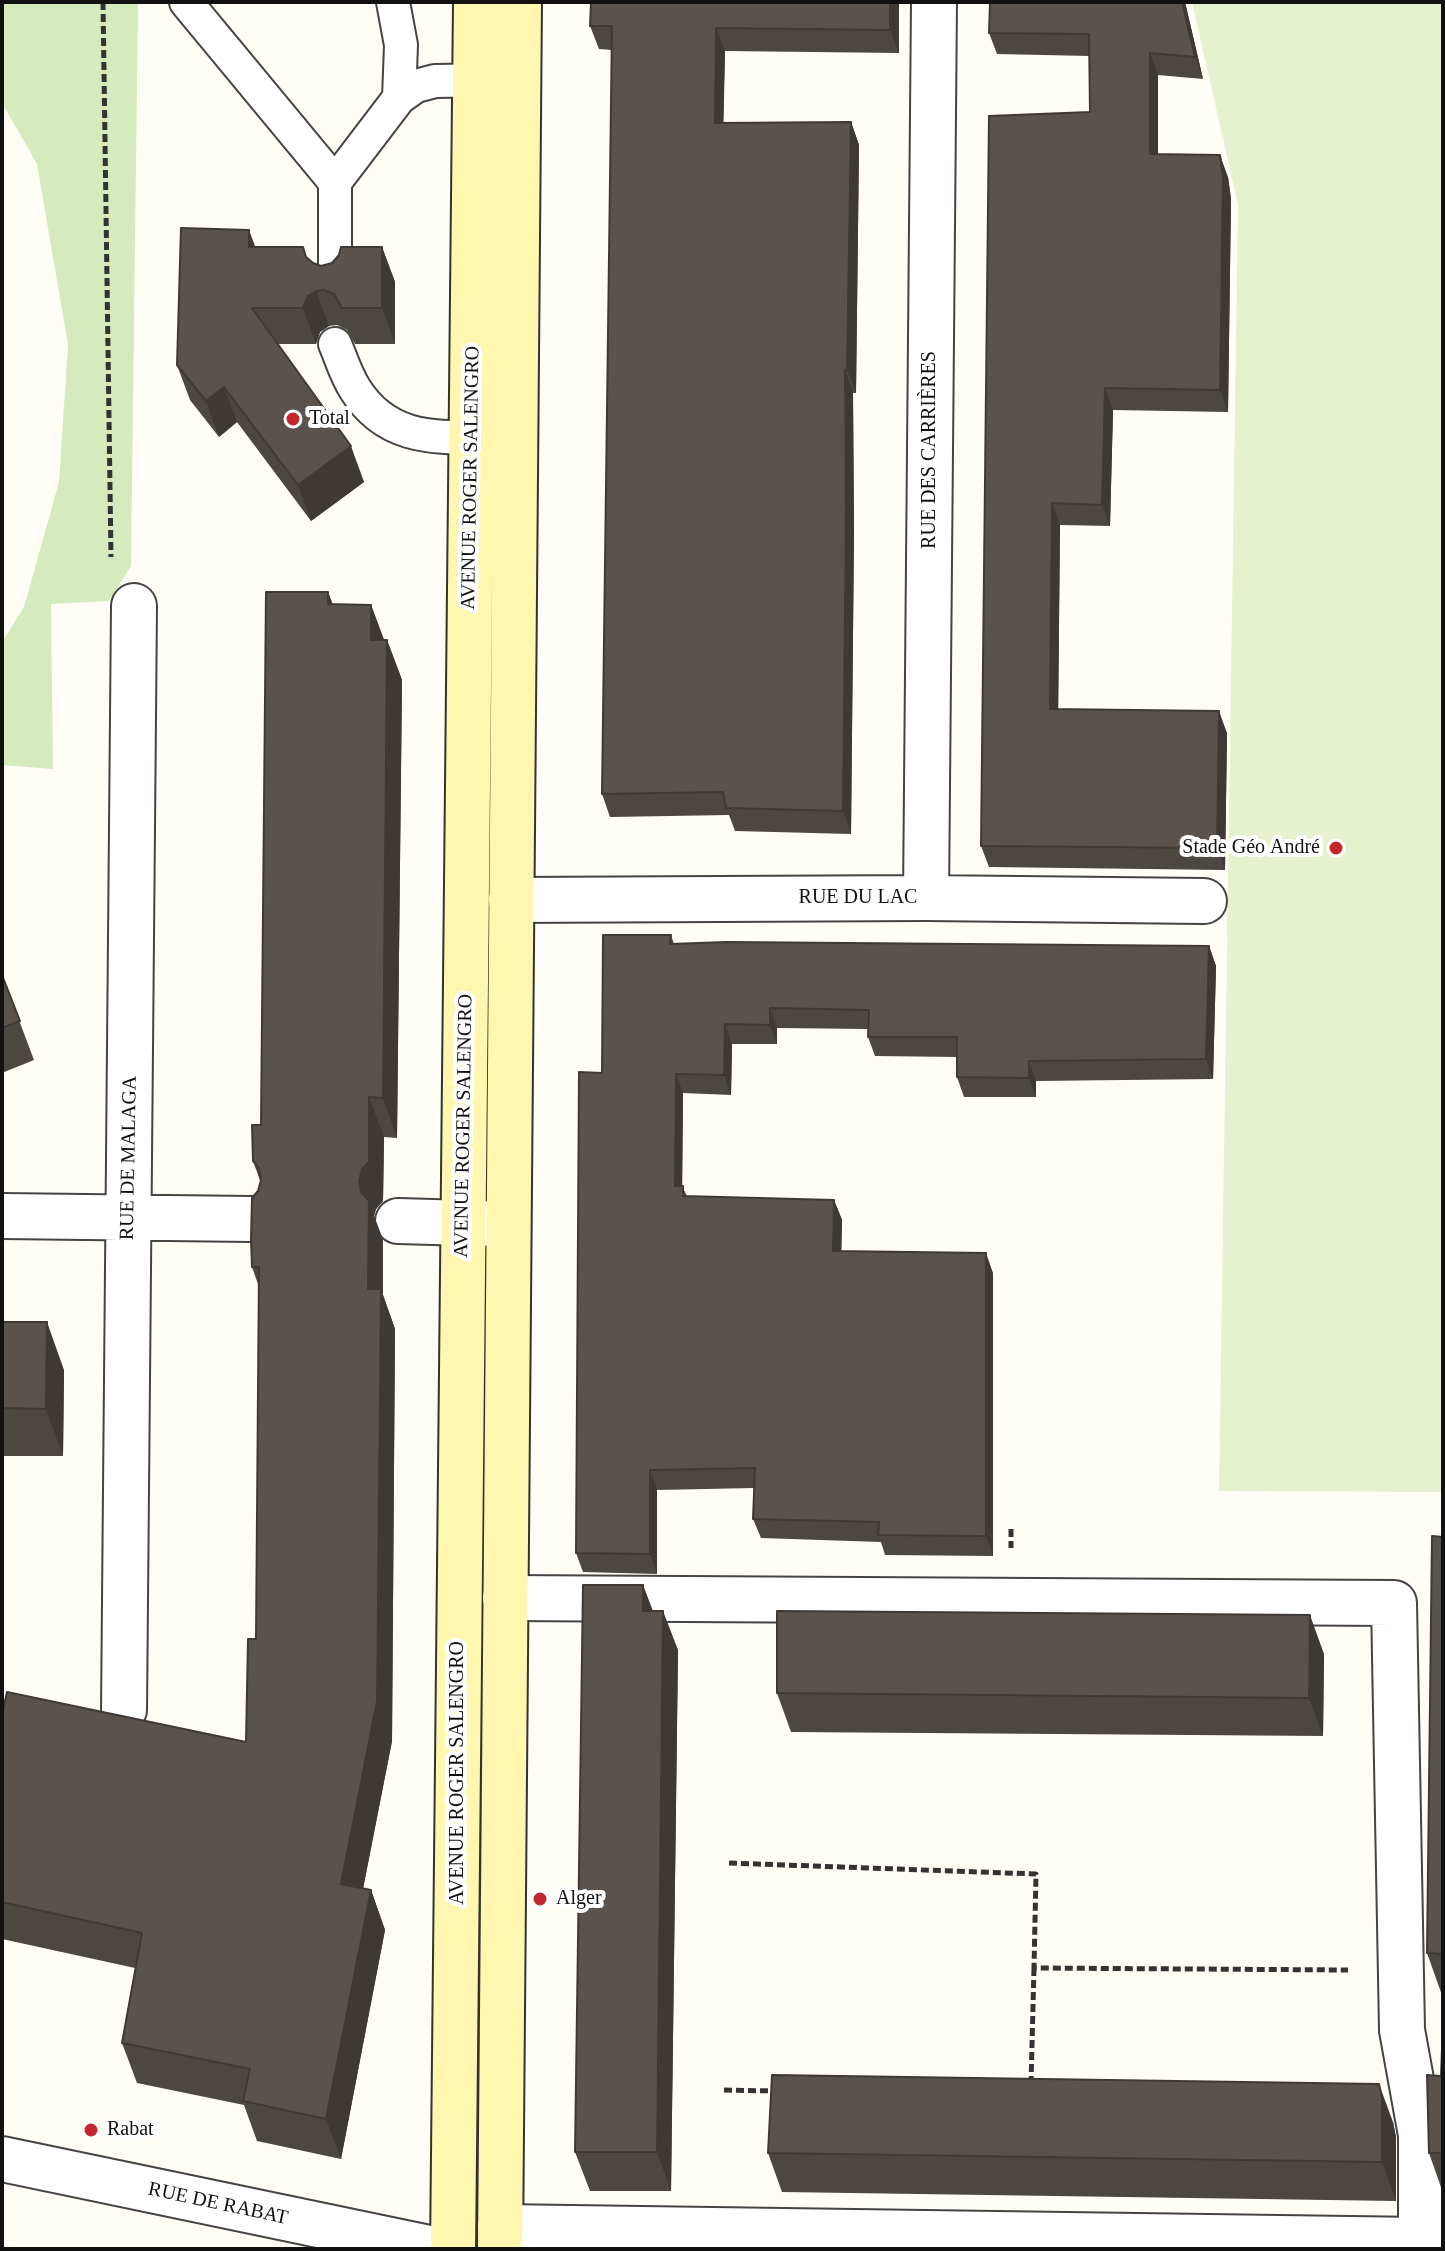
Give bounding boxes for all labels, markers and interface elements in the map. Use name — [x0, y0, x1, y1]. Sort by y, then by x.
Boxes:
street label: AVENUE ROGER SALENGRO — [457, 346, 485, 610]
street label: RUE DES CARRIÈRES — [918, 351, 942, 549]
place label: Total — [309, 407, 350, 431]
marker: Total — [284, 410, 302, 428]
place label: Stade Géo André — [1182, 836, 1320, 860]
marker: Stade Géo André — [1327, 839, 1345, 857]
street label: RUE DU LAC — [799, 886, 917, 910]
street label: AVENUE ROGER SALENGRO — [450, 994, 478, 1258]
street label: RUE DE MALAGA — [116, 1076, 142, 1240]
street label: AVENUE ROGER SALENGRO — [446, 1641, 470, 1905]
place label: Alger — [556, 1887, 602, 1911]
marker: Alger — [531, 1890, 549, 1908]
place label: Rabat — [107, 2118, 154, 2142]
marker: Rabat — [82, 2121, 100, 2139]
street label: RUE DE RABAT — [146, 2177, 290, 2231]

